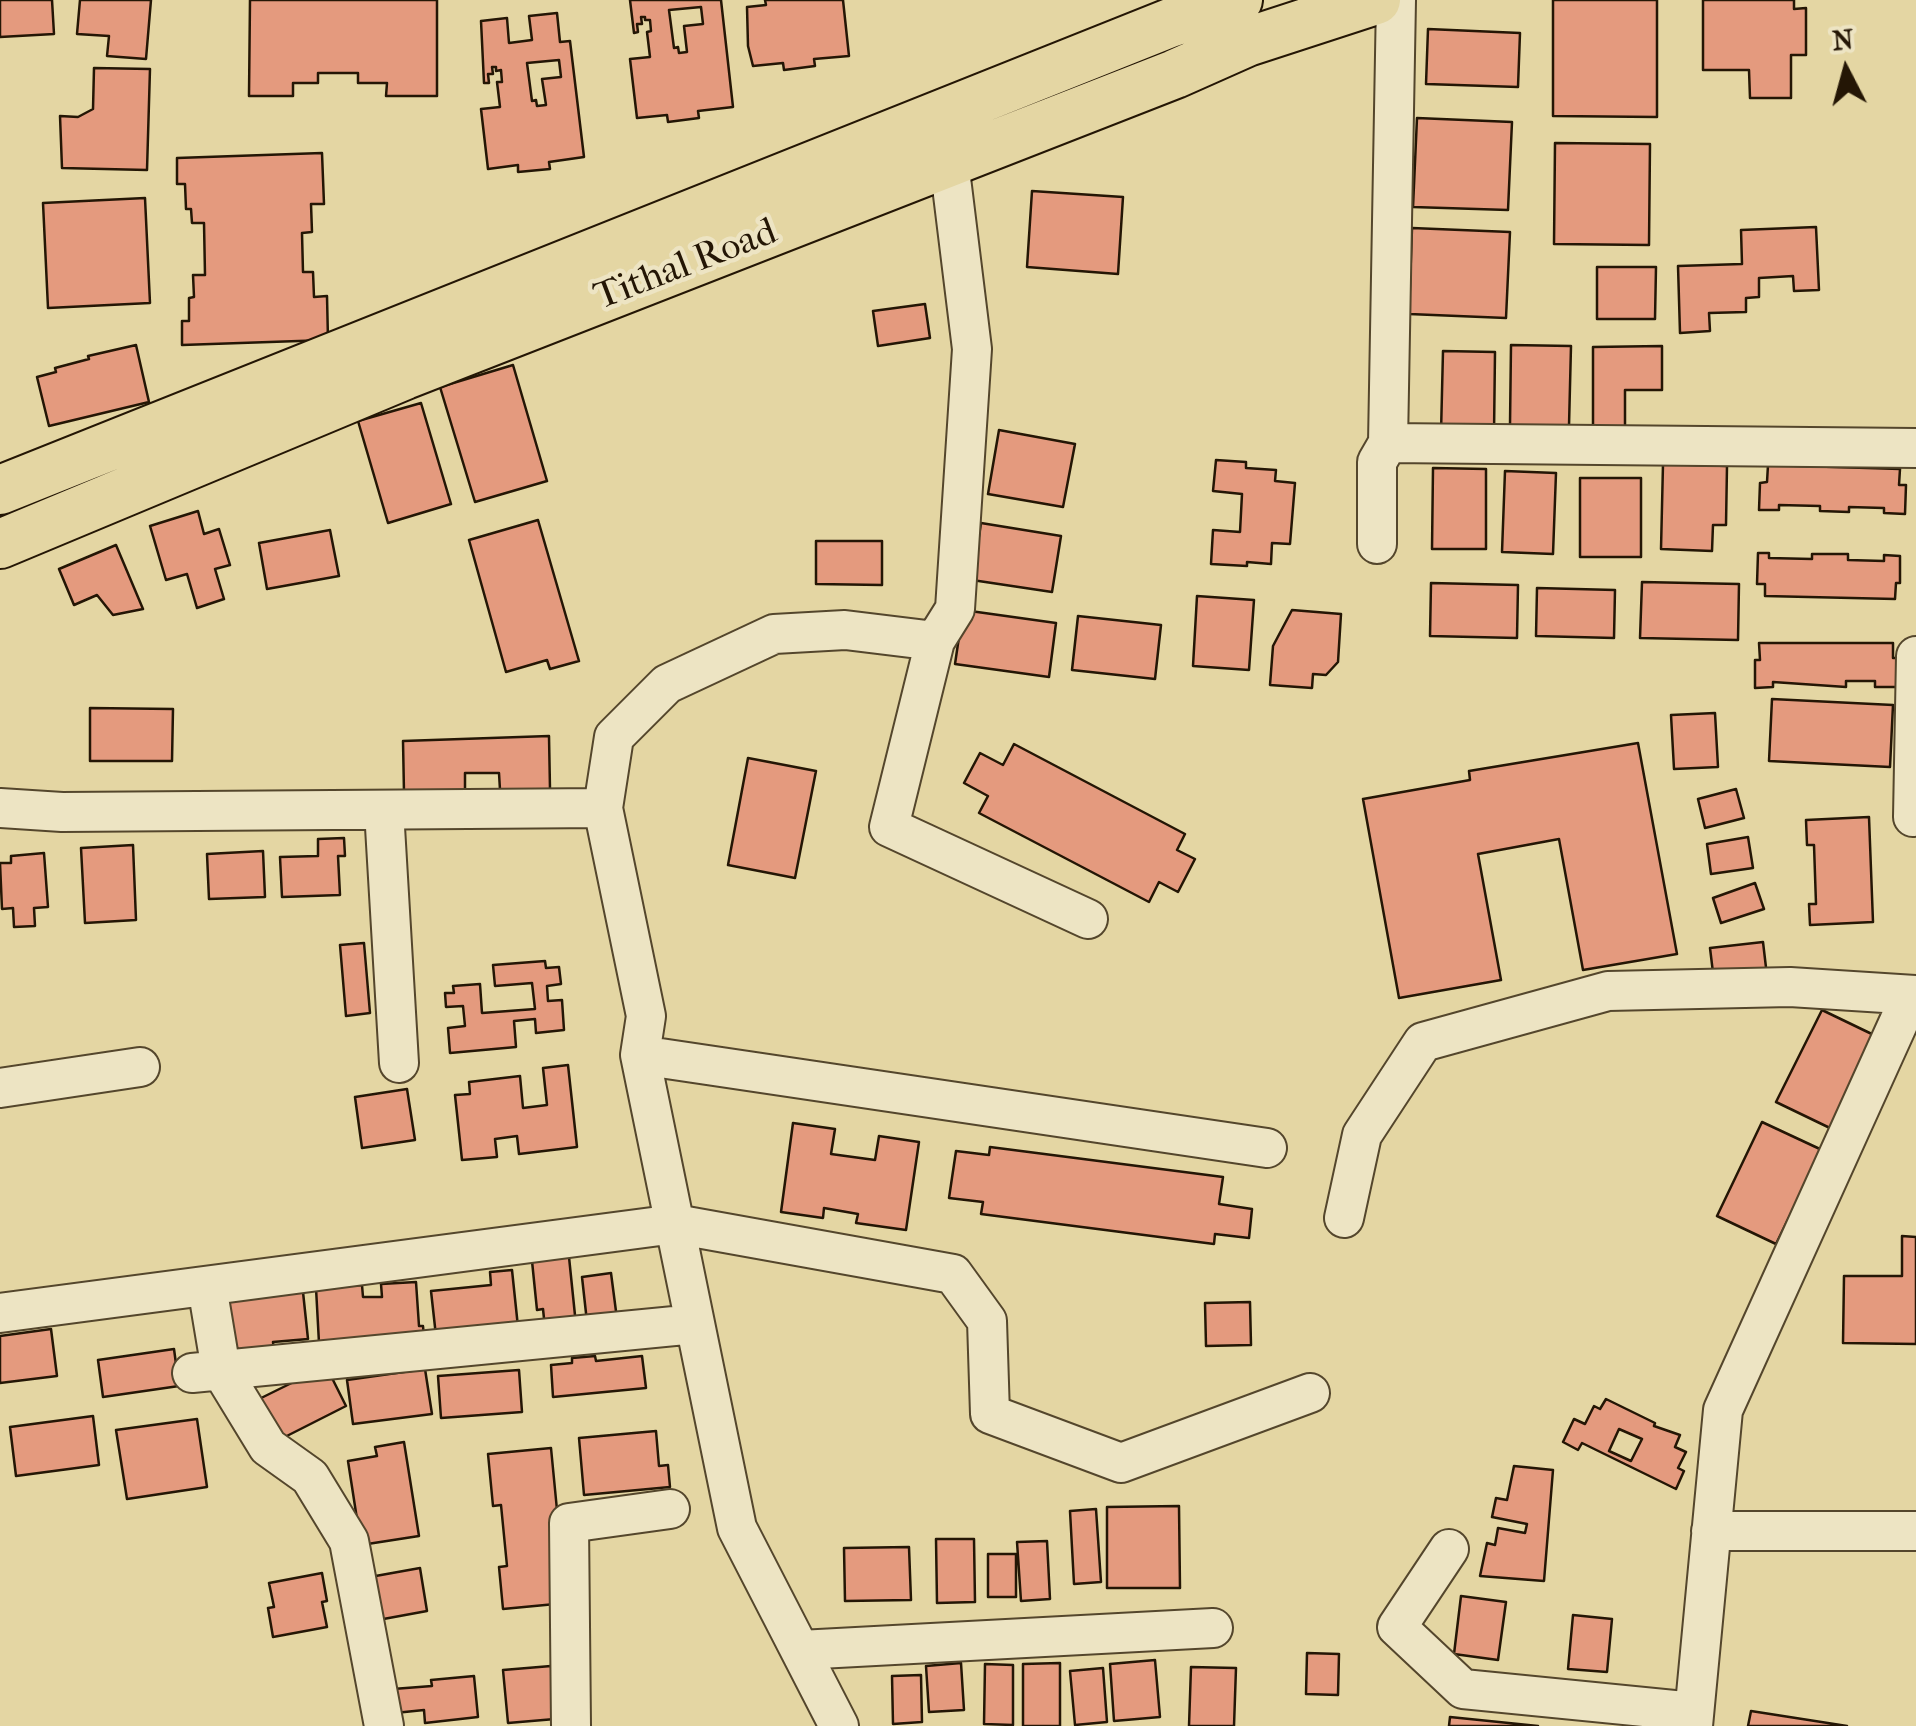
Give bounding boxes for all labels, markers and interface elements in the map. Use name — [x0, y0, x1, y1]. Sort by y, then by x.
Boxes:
north arrow — [1796, 20, 1896, 120]
text: N — [1831, 22, 1855, 57]
street label: Tithal Road — [588, 210, 784, 322]

